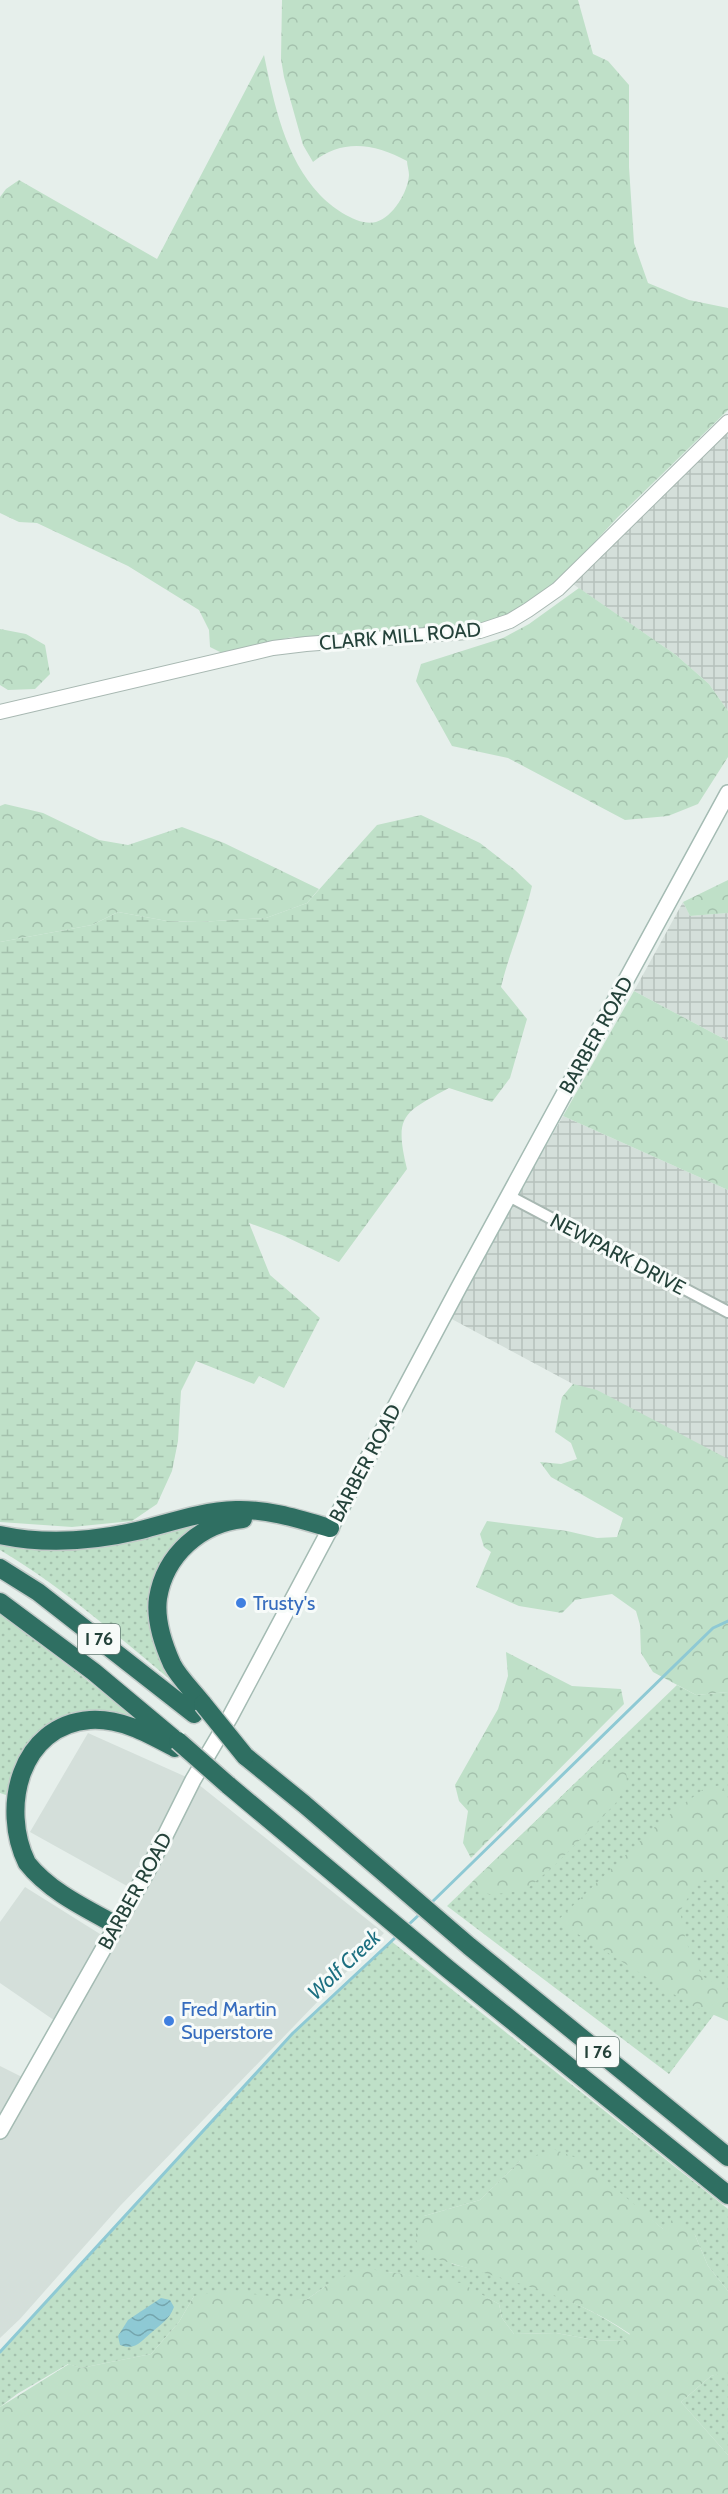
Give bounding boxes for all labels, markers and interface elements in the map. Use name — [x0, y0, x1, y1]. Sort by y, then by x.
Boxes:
street label: CLARK MILL ROAD — [318, 617, 482, 655]
street label: BARBER ROAD — [554, 972, 638, 1098]
street label: NEWPARK DRIVE — [546, 1208, 690, 1300]
street label: BARBER ROAD — [324, 1400, 406, 1526]
place label: Trusty's — [253, 1591, 315, 1615]
marker: Trusty's — [234, 1596, 248, 1610]
road number: I 76 — [78, 1624, 120, 1654]
street label: BARBER ROAD — [93, 1828, 177, 1954]
water label: Wolf Creek — [302, 1924, 386, 2005]
place label: Fred Martin Superstore — [181, 1997, 277, 2044]
marker: Fred Martin Superstore — [162, 2014, 176, 2028]
road number: I 76 — [577, 2037, 619, 2067]

